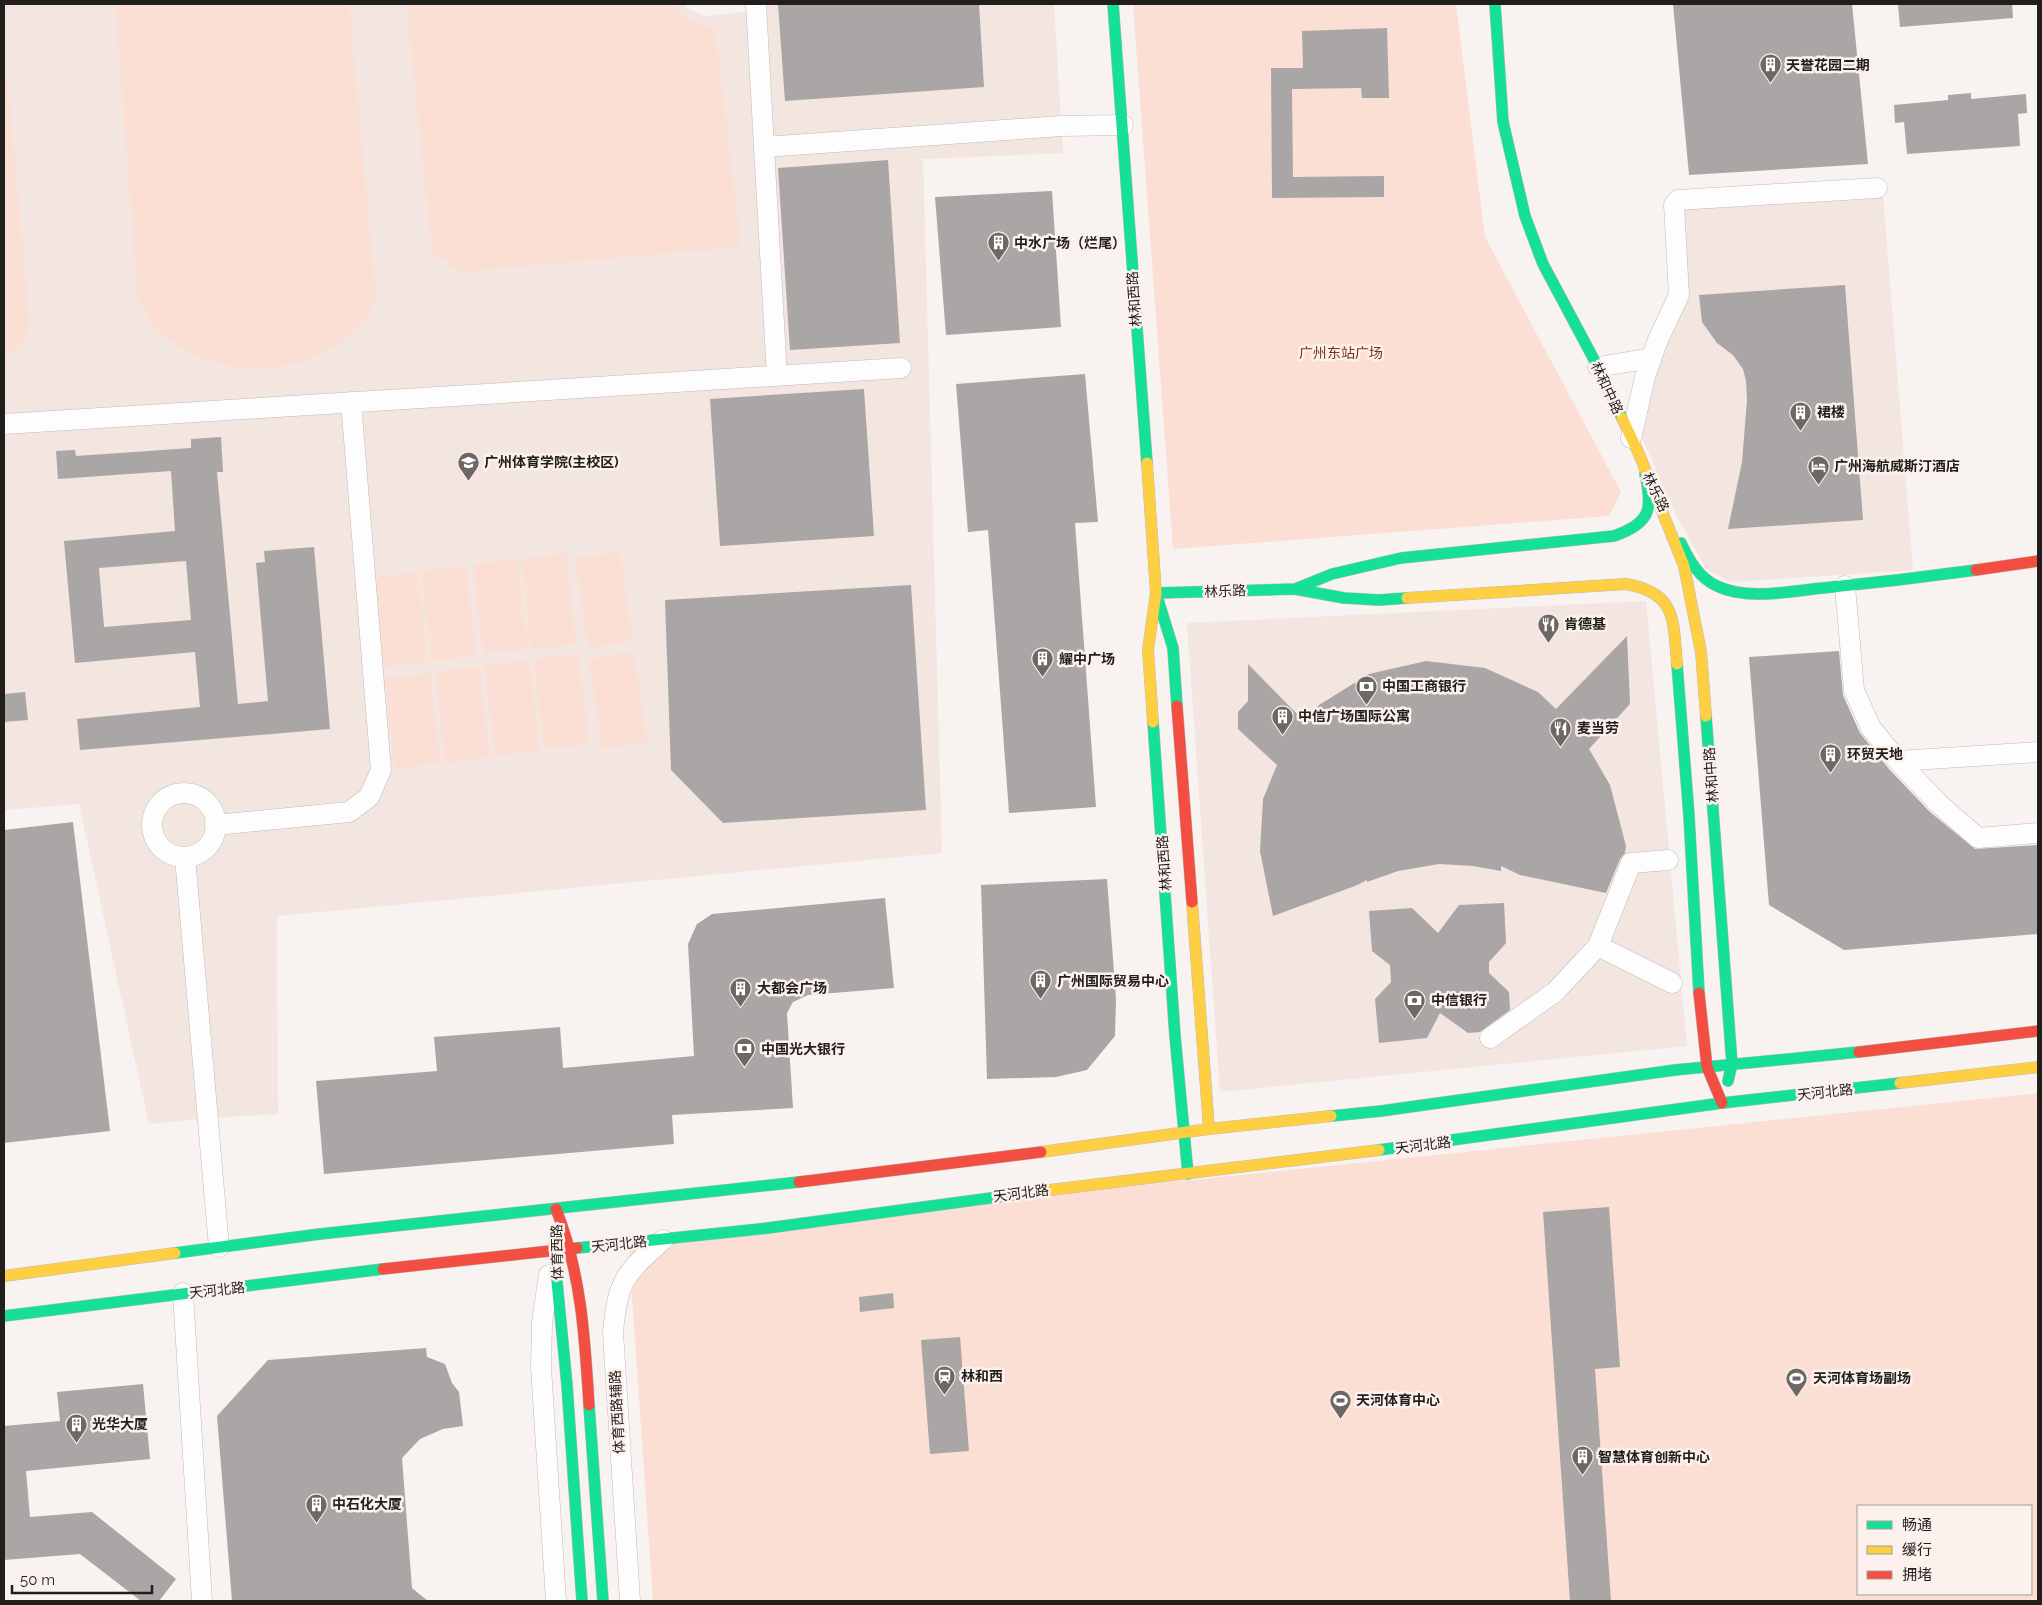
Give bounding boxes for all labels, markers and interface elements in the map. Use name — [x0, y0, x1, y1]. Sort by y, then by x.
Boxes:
building icon: 天誉花园二期 — [1758, 53, 1782, 84]
place label: 天誉花园二期 — [1786, 57, 1870, 73]
building icon: 中水广场（烂尾） — [986, 231, 1010, 262]
place label: 中水广场（烂尾） — [1014, 235, 1126, 251]
street label: 林和西路 — [1124, 271, 1144, 327]
park label: 广州东站广场 — [1299, 345, 1383, 361]
street label: 林和中路 — [1588, 359, 1626, 417]
building icon: 裙楼 — [1789, 400, 1813, 431]
place label: 裙楼 — [1817, 404, 1845, 420]
school or university icon: 广州体育学院(主校区) — [456, 450, 480, 481]
place label: 广州体育学院(主校区) — [484, 454, 619, 470]
hotel icon: 广州海航威斯汀酒店 — [1806, 454, 1830, 485]
place label: 广州海航威斯汀酒店 — [1834, 458, 1960, 474]
street label: 林乐路 — [1640, 470, 1672, 514]
street label: 林乐路 — [1204, 582, 1246, 600]
restaurant icon: 肯德基 — [1536, 612, 1560, 643]
place label: 肯德基 — [1564, 616, 1606, 632]
building icon: 耀中广场 — [1031, 647, 1055, 678]
place label: 耀中广场 — [1059, 651, 1115, 667]
bank icon: 中国工商银行 — [1354, 674, 1378, 705]
place label: 中国工商银行 — [1382, 678, 1466, 694]
building icon: 中信广场国际公寓 — [1270, 704, 1294, 735]
place label: 中信广场国际公寓 — [1298, 708, 1410, 724]
restaurant icon: 麦当劳 — [1549, 716, 1573, 747]
place label: 麦当劳 — [1577, 720, 1619, 736]
building icon: 环贸天地 — [1819, 742, 1843, 773]
place label: 环贸天地 — [1847, 746, 1903, 762]
street label: 林和中路 — [1701, 747, 1721, 803]
street label: 林和西路 — [1154, 835, 1174, 891]
building icon: 广州国际贸易中心 — [1029, 969, 1053, 1000]
place label: 广州国际贸易中心 — [1057, 973, 1169, 989]
building icon: 大都会广场 — [729, 976, 753, 1007]
place label: 大都会广场 — [757, 980, 827, 996]
bank icon: 中信银行 — [1403, 988, 1427, 1019]
place label: 中信银行 — [1431, 992, 1487, 1008]
bank icon: 中国光大银行 — [733, 1037, 757, 1068]
place label: 中国光大银行 — [761, 1041, 845, 1057]
street label: 天河北路 — [1796, 1081, 1854, 1103]
street label: 天河北路 — [1394, 1134, 1452, 1156]
street label: 天河北路 — [992, 1182, 1050, 1204]
street label: 体育西路 — [549, 1224, 565, 1280]
street label: 天河北路 — [590, 1233, 648, 1255]
street label: 天河北路 — [188, 1279, 246, 1301]
station icon: 林和西 — [933, 1364, 957, 1395]
sports icon: 天河体育场副场 — [1785, 1366, 1809, 1397]
place label: 林和西 — [961, 1368, 1003, 1384]
street label: 体育西路辅路 — [607, 1370, 627, 1454]
place label: 天河体育场副场 — [1813, 1370, 1911, 1386]
sports icon: 天河体育中心 — [1328, 1388, 1352, 1419]
place label: 天河体育中心 — [1356, 1392, 1440, 1408]
building icon: 光华大厦 — [64, 1412, 88, 1443]
place label: 光华大厦 — [92, 1416, 148, 1432]
building icon: 智慧体育创新中心 — [1570, 1445, 1594, 1476]
place label: 智慧体育创新中心 — [1598, 1449, 1710, 1465]
building icon: 中石化大厦 — [304, 1492, 328, 1523]
place label: 中石化大厦 — [332, 1496, 402, 1512]
legend — [1857, 1505, 2032, 1595]
text: 畅通 — [1902, 1516, 1932, 1534]
text: 缓行 — [1902, 1541, 1932, 1559]
scale bar — [12, 1562, 152, 1594]
text: 拥堵 — [1902, 1566, 1932, 1584]
text: 50 m — [20, 1571, 55, 1589]

